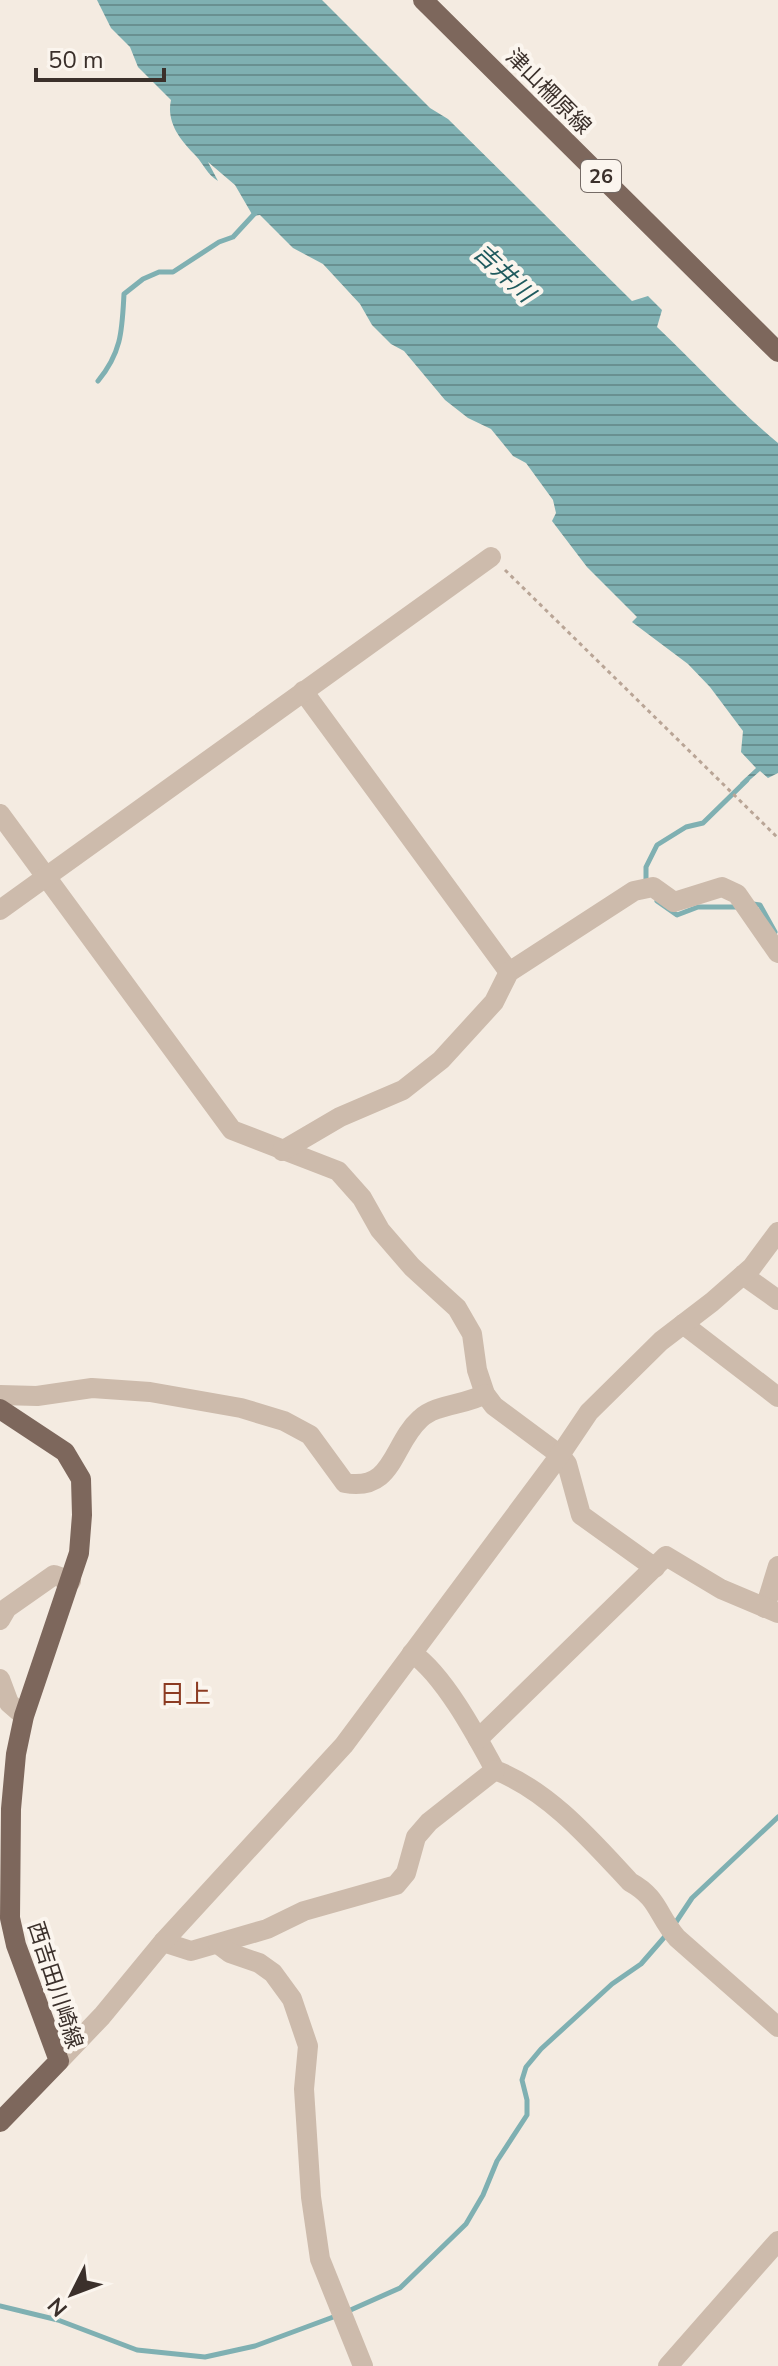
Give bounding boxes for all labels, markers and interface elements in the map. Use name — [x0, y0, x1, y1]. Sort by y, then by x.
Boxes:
scale bar — [36, 32, 164, 82]
street label: 津山柵原線 — [499, 42, 598, 141]
text: 50 m — [48, 44, 104, 76]
road number: 26 — [581, 160, 621, 192]
water label: 吉井川 — [467, 237, 543, 311]
district label: 日上 — [159, 1677, 211, 1712]
street label: 西吉田川崎線 — [20, 1918, 90, 2053]
north arrow — [32, 2254, 112, 2334]
text: N — [41, 2291, 75, 2323]

